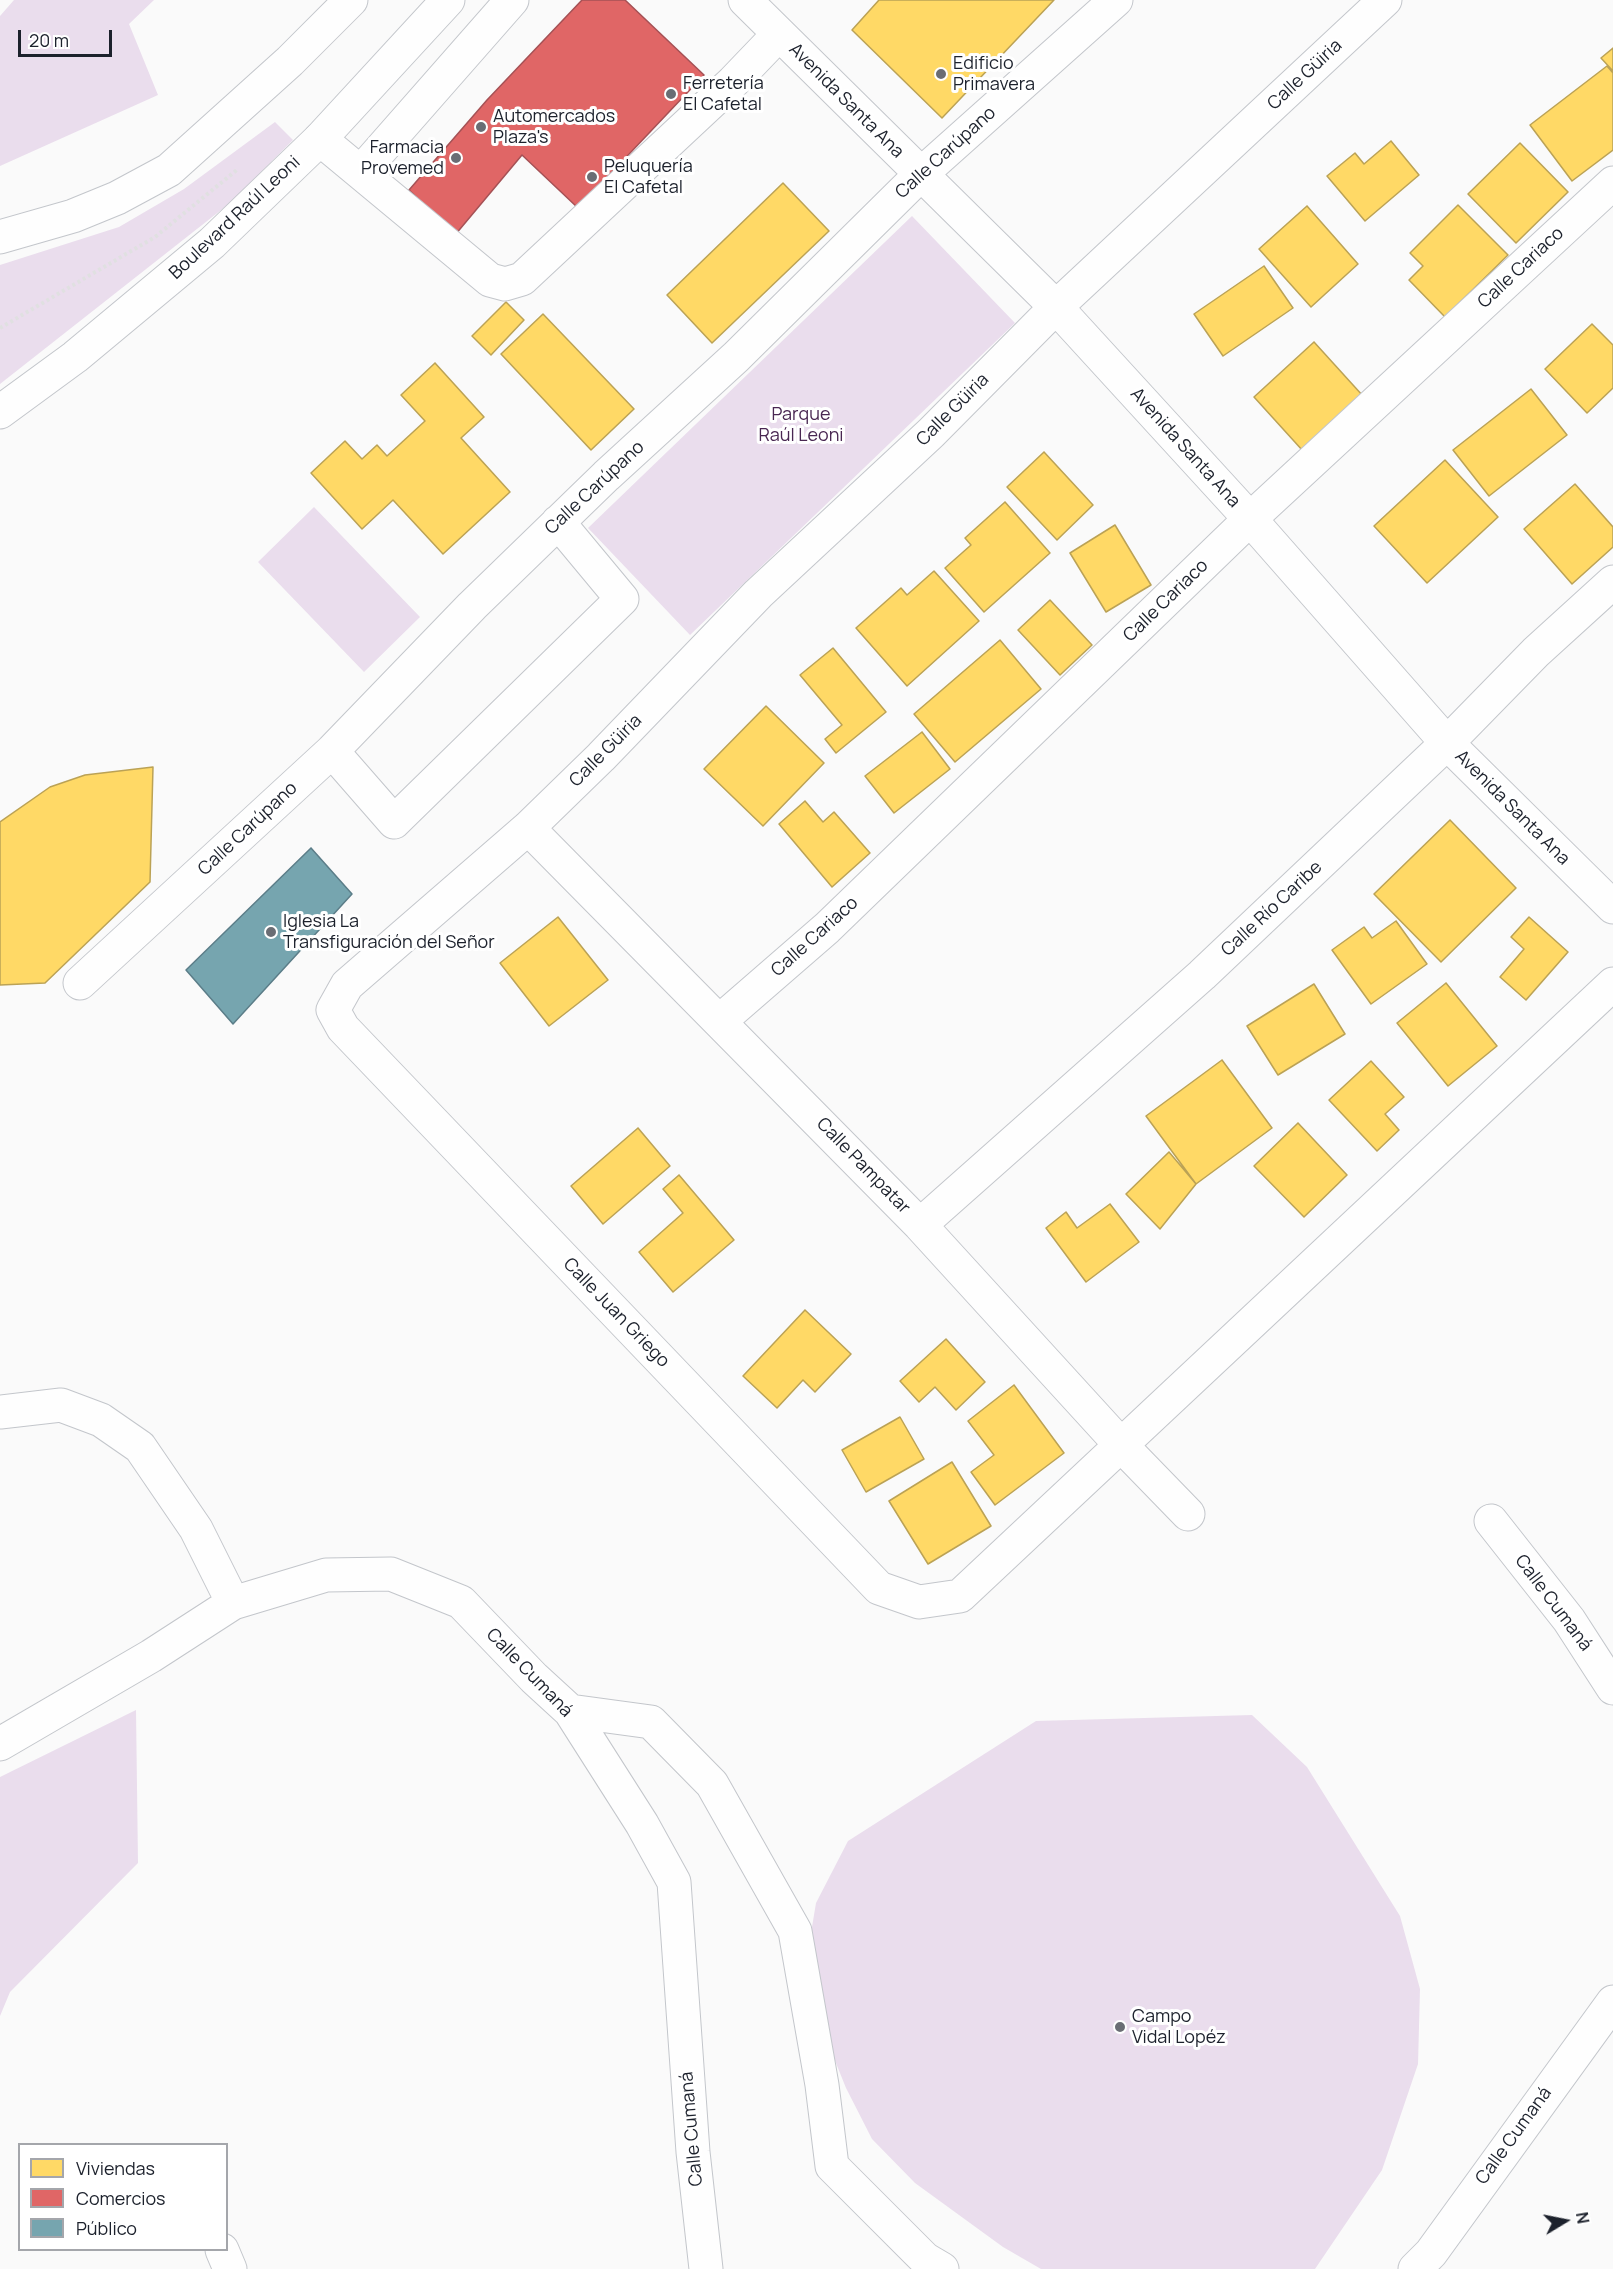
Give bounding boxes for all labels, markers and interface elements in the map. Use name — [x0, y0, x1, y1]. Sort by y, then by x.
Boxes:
scale bar — [21, 18, 116, 56]
text: 20 m — [29, 28, 69, 52]
street label: Calle Güiria — [1263, 35, 1347, 115]
street label: Avenida Santa Ana — [784, 39, 908, 163]
place label: Edificio Primavera — [953, 53, 1035, 96]
marker: Edificio Primavera — [934, 67, 948, 81]
place label: Ferretería El Cafetal — [683, 73, 764, 116]
marker: Ferretería El Cafetal — [664, 87, 678, 101]
street label: Calle Carúpano — [891, 102, 1001, 204]
place label: Automercados Plaza's — [493, 106, 615, 148]
marker: Automercados Plaza's — [474, 120, 488, 134]
place label: Farmacia Provemed — [361, 137, 444, 180]
marker: Farmacia Provemed — [449, 151, 463, 165]
street label: Boulevard Raúl Leoni — [165, 152, 305, 284]
place label: Peluquería El Cafetal — [604, 156, 693, 198]
marker: Peluquería El Cafetal — [585, 170, 599, 184]
street label: Calle Cariaco — [1474, 223, 1568, 313]
street label: Calle Güiria — [912, 369, 994, 451]
street label: Avenida Santa Ana — [1126, 384, 1244, 512]
park label: Parque Raúl Leoni — [758, 404, 844, 446]
street label: Calle Carúpano — [541, 437, 649, 539]
street label: Calle Cariaco — [1119, 555, 1213, 647]
street label: Calle Güiria — [565, 710, 647, 792]
street label: Avenida Santa Ana — [1450, 746, 1574, 870]
street label: Calle Carúpano — [194, 778, 302, 880]
street label: Calle Río Caribe — [1217, 857, 1327, 961]
street label: Calle Cariaco — [767, 892, 863, 982]
place label: Iglesia La Transfiguración del Señor — [283, 911, 495, 954]
marker: Iglesia La Transfiguración del Señor — [264, 925, 278, 939]
street label: Calle Pampatar — [812, 1113, 914, 1219]
street label: Calle Juan Griego — [558, 1254, 674, 1372]
street label: Calle Cumaná — [1510, 1551, 1596, 1655]
street label: Calle Cumaná — [481, 1624, 577, 1722]
place label: Campo Vidal Lopéz — [1132, 2006, 1226, 2048]
marker: Campo Vidal Lopéz — [1113, 2020, 1127, 2034]
street label: Calle Cumaná — [676, 2071, 708, 2187]
street label: Calle Cumaná — [1471, 2083, 1557, 2189]
legend — [18, 2143, 228, 2251]
text: Viviendas — [76, 2156, 155, 2180]
text: Comercios — [76, 2186, 165, 2210]
north arrow — [1535, 2191, 1595, 2251]
text: N — [1571, 2210, 1595, 2225]
text: Público — [76, 2216, 137, 2240]

